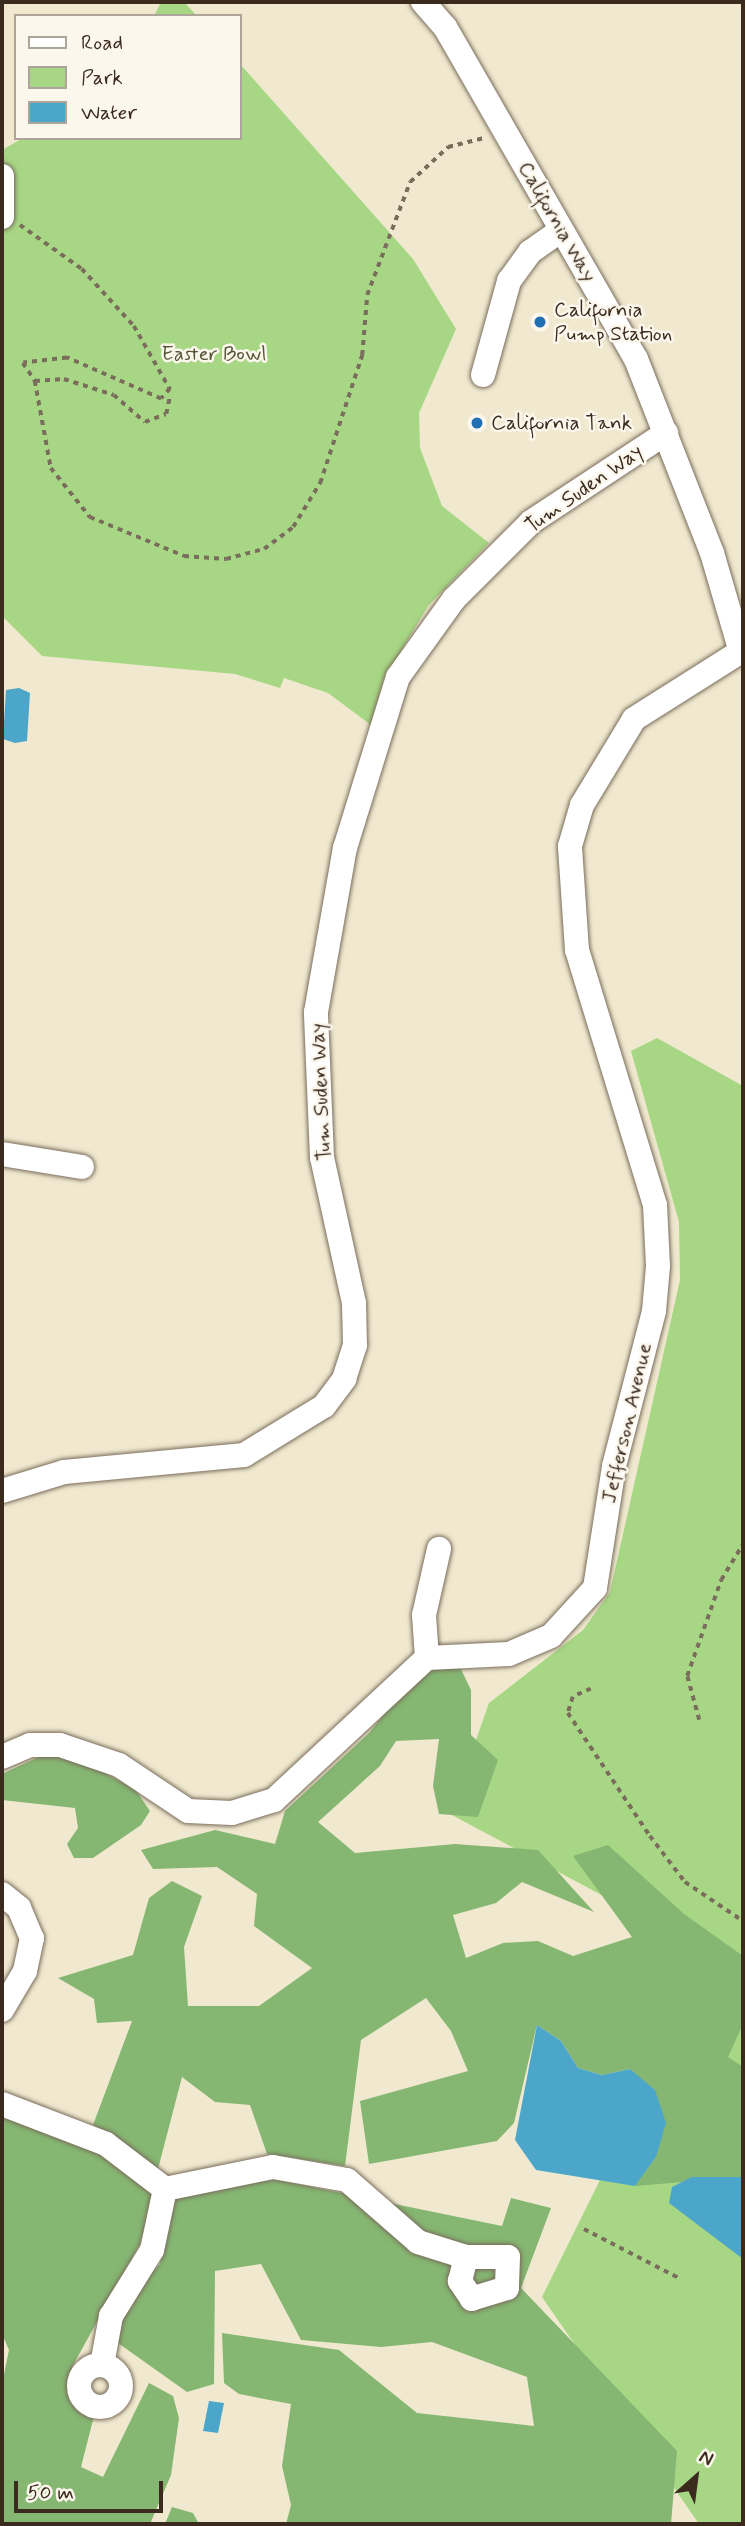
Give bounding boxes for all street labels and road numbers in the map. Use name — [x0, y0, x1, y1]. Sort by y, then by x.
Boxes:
street label: California Way — [512, 157, 602, 287]
street label: Tum Suden Way — [516, 436, 652, 542]
street label: Tum Suden Way — [305, 1017, 337, 1167]
street label: Jefferson Avenue — [596, 1340, 658, 1506]

